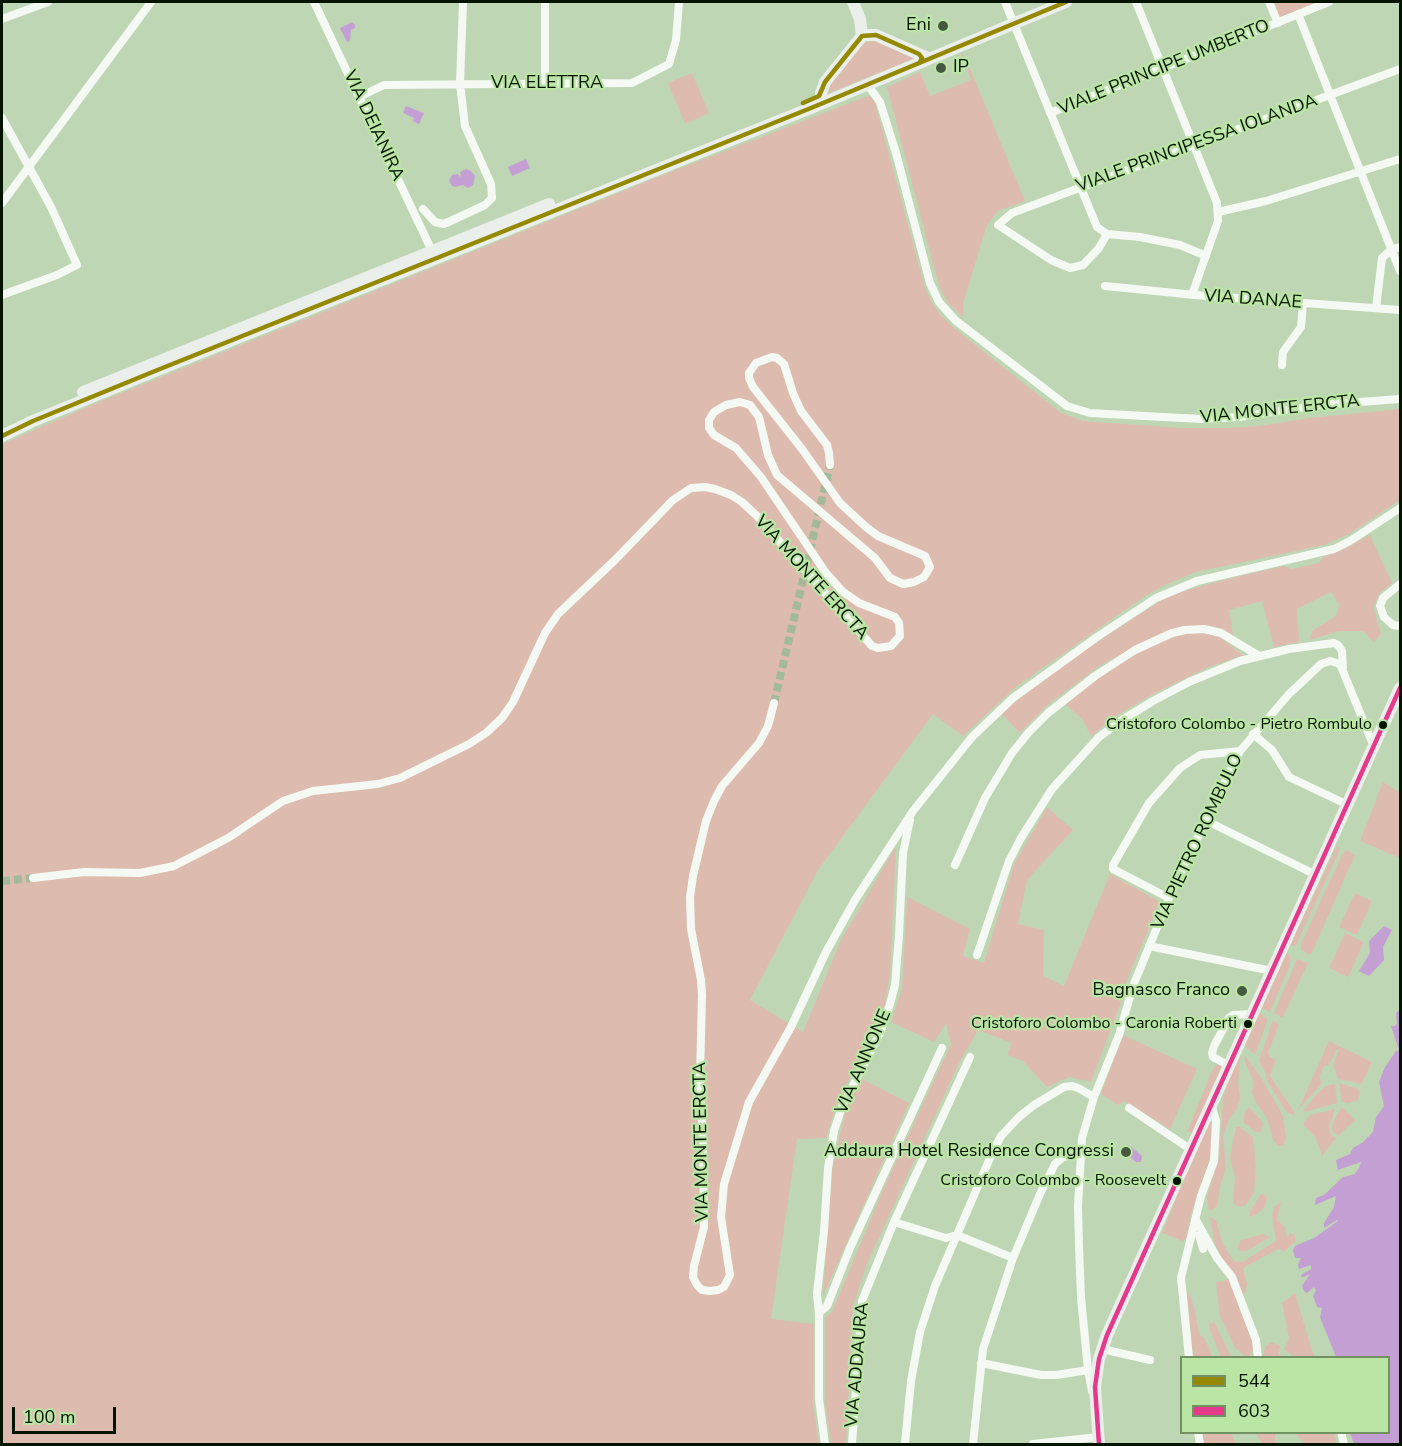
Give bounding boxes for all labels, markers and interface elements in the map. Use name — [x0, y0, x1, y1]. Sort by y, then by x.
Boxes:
place label: Eni — [906, 15, 931, 37]
street label: VIALE PRINCIPE UMBERTO — [1055, 16, 1273, 120]
marker: Eni — [936, 19, 950, 33]
place label: IP — [953, 57, 969, 79]
marker: IP — [934, 61, 948, 75]
street label: VIA DEIANIRA — [338, 67, 408, 185]
street label: VIA ELETTRA — [491, 73, 603, 95]
street label: VIALE PRINCIPESSA IOLANDA — [1073, 90, 1321, 198]
street label: VIA DANAE — [1203, 286, 1303, 314]
street label: VIA MONTE ERCTA — [1199, 391, 1361, 429]
street label: VIA MONTE ERCTA — [749, 511, 873, 645]
place label: Cristoforo Colombo - Pietro Rombulo — [1106, 715, 1372, 735]
marker: Cristoforo Colombo - Pietro Rombulo — [1377, 719, 1389, 731]
street label: VIA PIETRO ROMBULO — [1148, 751, 1248, 933]
place label: Bagnasco Franco — [1093, 980, 1230, 1002]
marker: Bagnasco Franco — [1235, 984, 1249, 998]
street label: VIA ANNONE — [831, 1006, 897, 1118]
place label: Cristoforo Colombo - Caronia Roberti — [971, 1014, 1237, 1034]
marker: Cristoforo Colombo - Caronia Roberti — [1242, 1018, 1254, 1030]
street label: VIA MONTE ERCTA — [690, 1062, 714, 1222]
place label: Addaura Hotel Residence Congressi — [824, 1141, 1114, 1163]
marker: Addaura Hotel Residence Congressi — [1119, 1145, 1133, 1159]
place label: Cristoforo Colombo - Roosevelt — [940, 1171, 1166, 1191]
marker: Cristoforo Colombo - Roosevelt — [1171, 1175, 1183, 1187]
street label: VIA ADDAURA — [842, 1302, 874, 1428]
legend — [1180, 1356, 1390, 1434]
text: 544 — [1238, 1369, 1270, 1393]
scale bar — [15, 1395, 118, 1433]
text: 603 — [1238, 1399, 1270, 1423]
text: 100 m — [23, 1405, 75, 1429]

